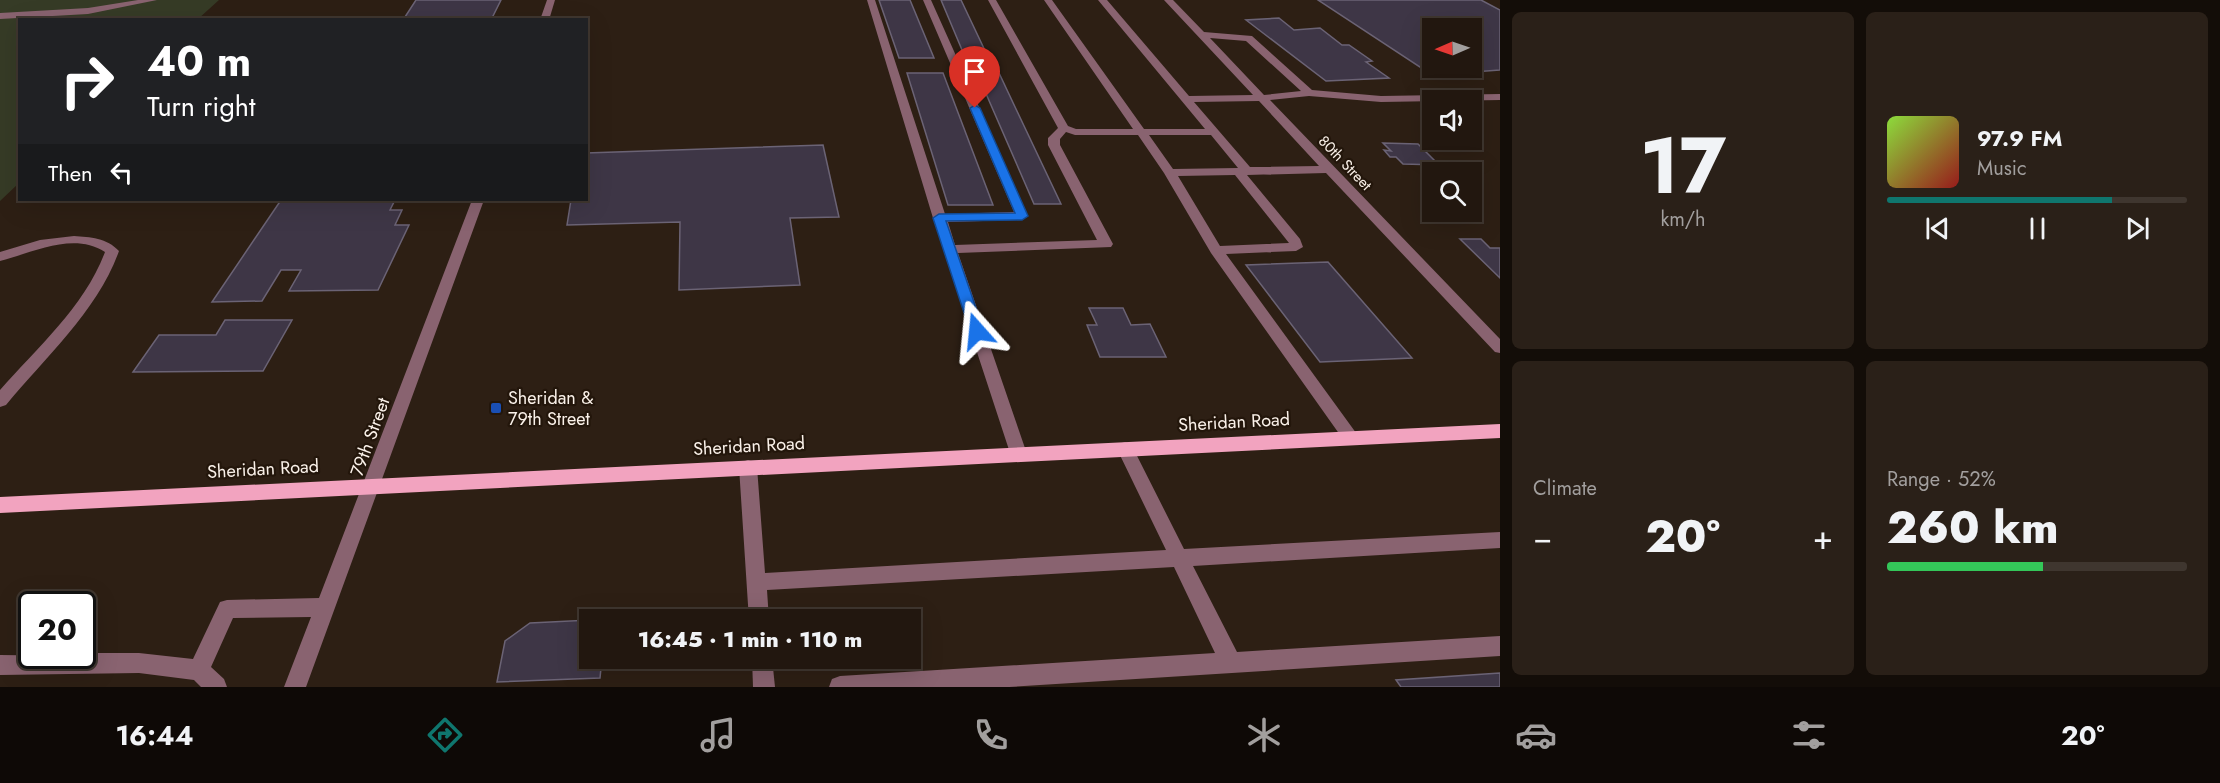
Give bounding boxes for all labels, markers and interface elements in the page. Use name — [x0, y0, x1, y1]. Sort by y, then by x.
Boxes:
north arrow — [1422, 18, 1482, 78]
map controls — [1422, 18, 1482, 222]
text: 40 m — [147, 31, 251, 92]
icon: right — [48, 42, 126, 120]
pin — [949, 46, 1000, 108]
icon: arrive — [958, 55, 991, 88]
text: Turn right — [147, 87, 255, 126]
button: sound — [1422, 90, 1482, 150]
text: 17 — [1640, 110, 1726, 222]
text: 97.9 FM — [1977, 122, 2062, 154]
street label: 80th Street — [1313, 131, 1377, 196]
text: Music — [1977, 154, 2027, 183]
icon: left — [105, 156, 138, 189]
text: Then — [48, 157, 93, 189]
button: search — [1422, 162, 1482, 222]
text: km/h — [1660, 205, 1706, 234]
icon: previous — [1921, 212, 1954, 245]
icon: pause — [2021, 212, 2054, 245]
icon: next — [2121, 212, 2154, 245]
position arrow — [945, 299, 1009, 363]
place label: Sheridan & 79th Street — [508, 385, 593, 432]
street label: 79th Street — [344, 393, 396, 480]
marker: Sheridan & 79th Street — [489, 401, 503, 415]
street label: Sheridan Road — [1177, 406, 1291, 438]
street label: Sheridan Road — [692, 430, 806, 462]
street label: Sheridan Road — [206, 453, 320, 485]
text: Range · 52% — [1887, 465, 1996, 494]
text: Climate — [1533, 474, 1597, 503]
text: 260 km — [1887, 495, 2058, 560]
text: 20° — [1645, 504, 1720, 569]
text: − — [1533, 514, 1552, 561]
text: + — [1813, 514, 1833, 561]
speed limit sign: 20 — [18, 591, 96, 669]
text: 16:45 · 1 min · 110 m — [638, 623, 862, 655]
icon: directions — [424, 714, 466, 756]
icon: music — [697, 714, 739, 756]
icon: phone — [970, 714, 1012, 756]
icon: climate — [1243, 714, 1285, 756]
icon: car — [1515, 714, 1557, 756]
icon: filters — [1788, 714, 1830, 756]
text: 16:44 — [115, 716, 194, 755]
text: 20° — [2061, 716, 2105, 755]

